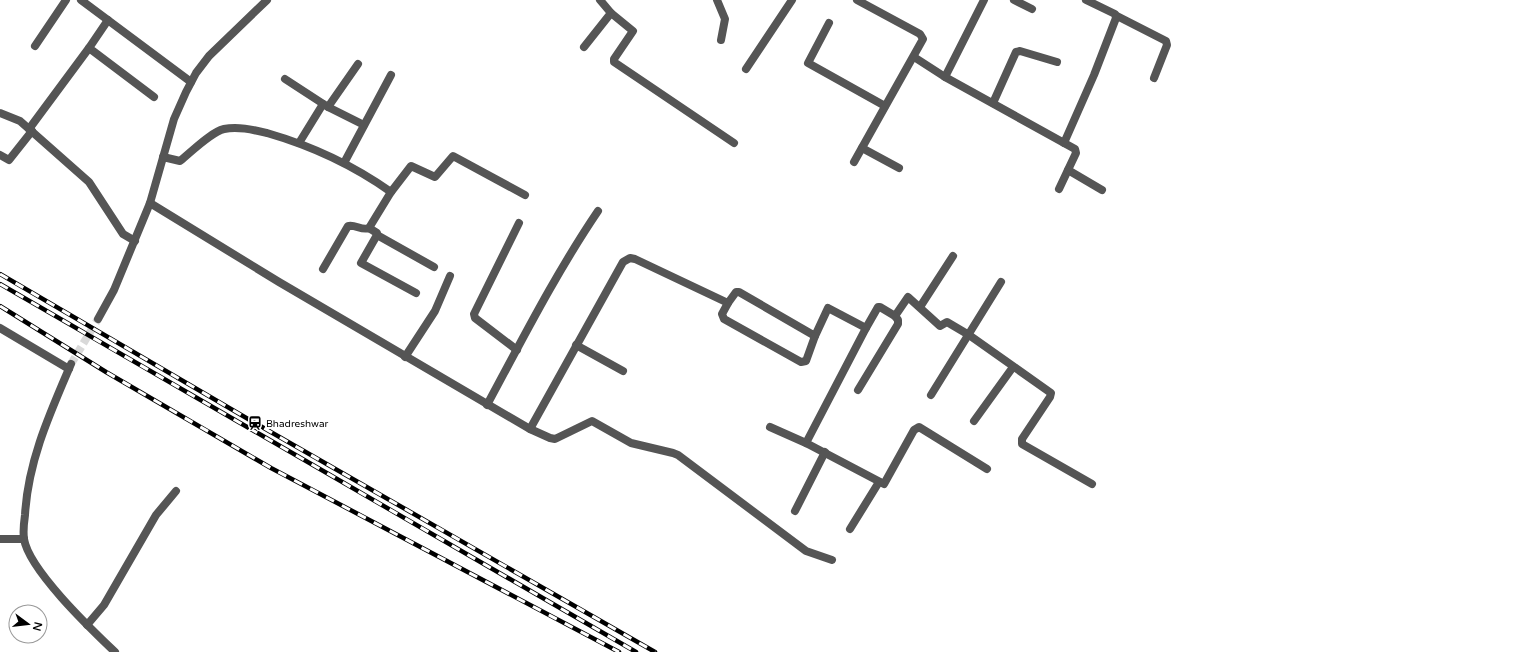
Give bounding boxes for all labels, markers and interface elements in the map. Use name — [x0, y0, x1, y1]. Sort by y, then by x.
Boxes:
station icon: Bhadreshwar — [247, 415, 263, 431]
place label: Bhadreshwar — [266, 418, 328, 430]
north arrow — [8, 604, 48, 644]
text: N — [30, 621, 45, 632]

